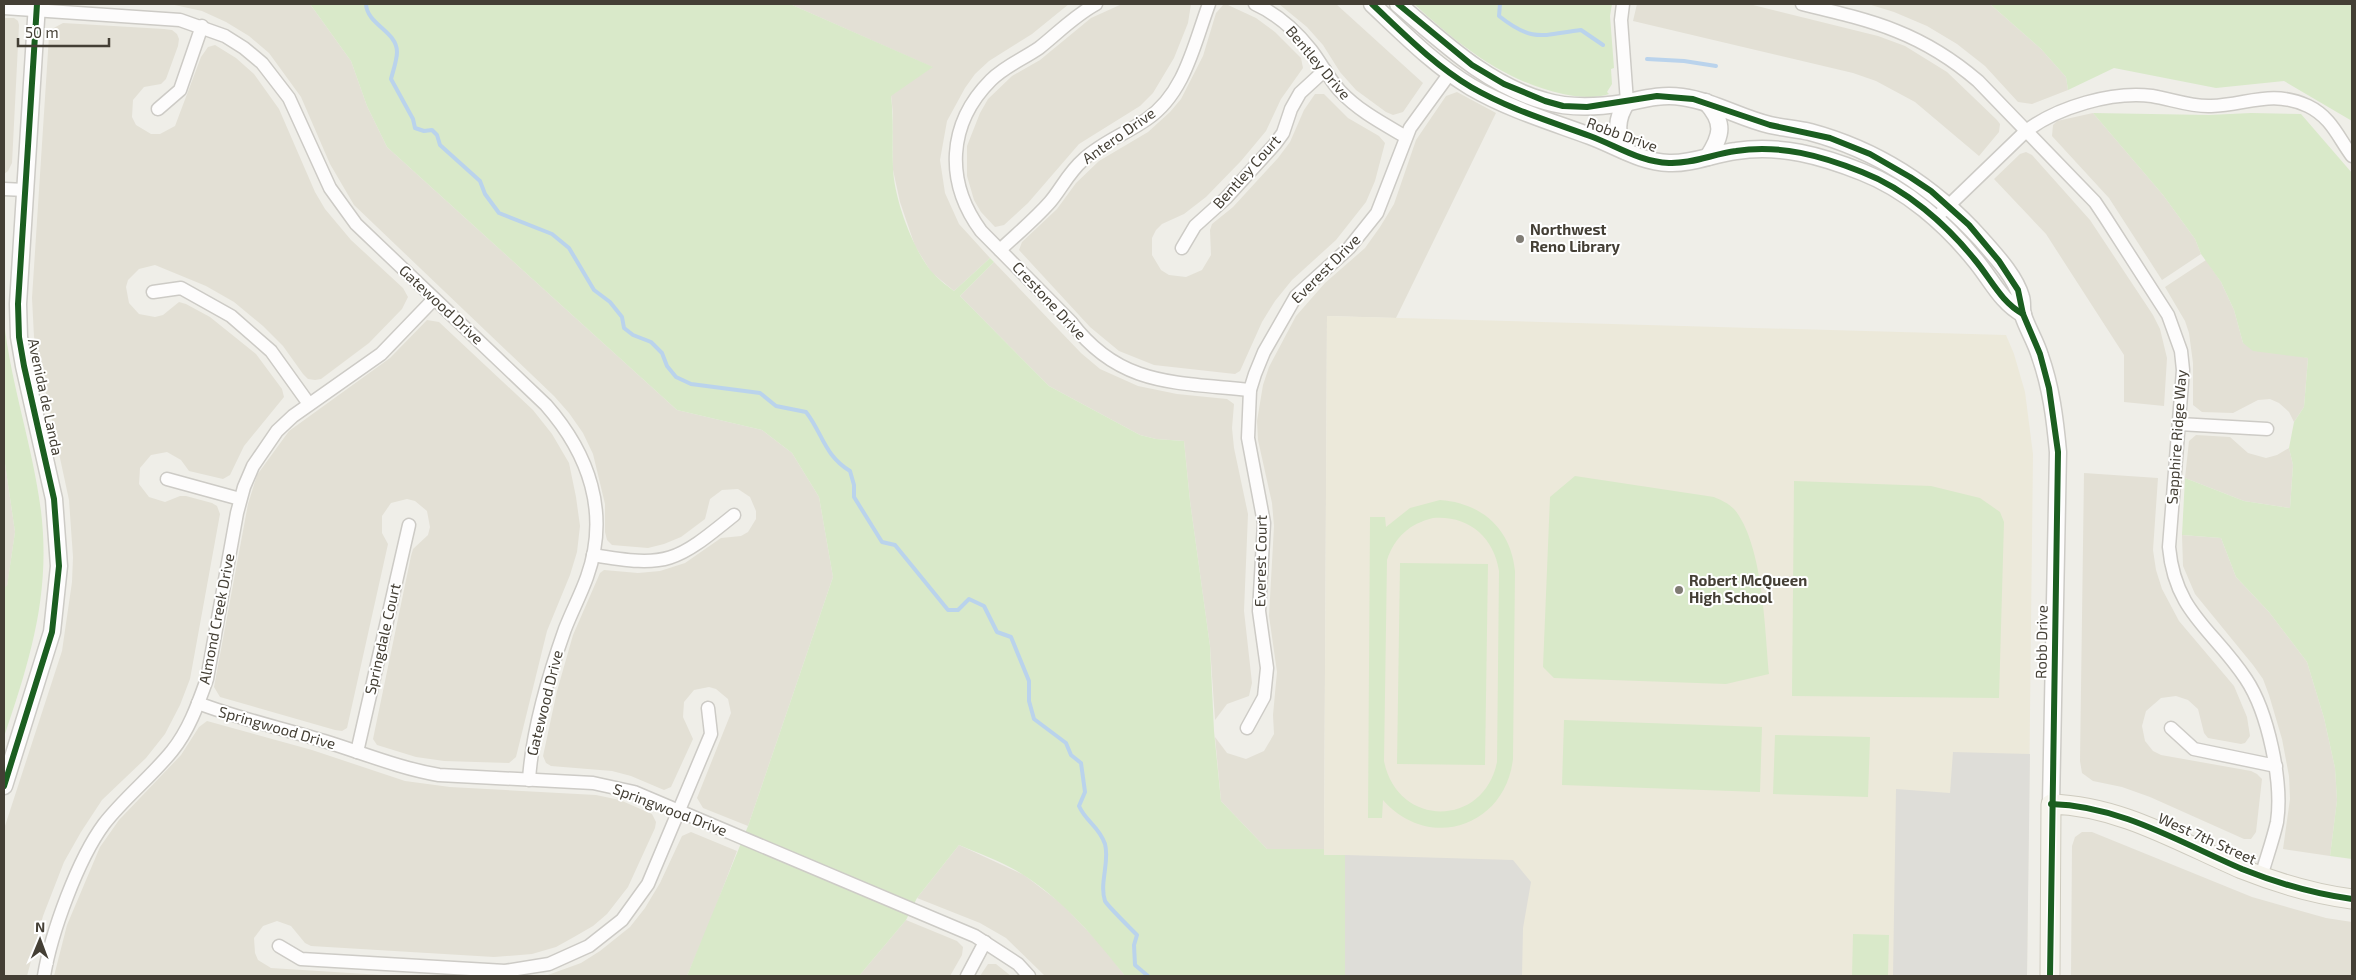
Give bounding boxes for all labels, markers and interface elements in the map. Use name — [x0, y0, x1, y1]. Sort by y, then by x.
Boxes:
scale bar — [18, 15, 109, 47]
street label: Bentley Drive — [1283, 22, 1355, 103]
text: 50 m — [25, 23, 59, 41]
street label: Antero Drive — [1078, 103, 1158, 167]
street label: Robb Drive — [1585, 113, 1660, 155]
street label: Bentley Court — [1209, 131, 1284, 212]
place label: Northwest Reno Library — [1530, 220, 1621, 256]
street label: Everest Drive — [1287, 230, 1364, 307]
marker: Northwest Reno Library — [1514, 233, 1526, 245]
street label: Crestone Drive — [1009, 258, 1090, 343]
street label: Gatewood Drive — [396, 261, 487, 348]
street label: Avenida de Landa — [25, 337, 67, 457]
street label: Sapphire Ridge Way — [2162, 369, 2190, 505]
street label: Everest Court — [1250, 514, 1270, 607]
street label: Almond Creek Drive — [194, 552, 238, 686]
place label: Robert McQueen High School — [1689, 571, 1807, 606]
street label: Springdale Court — [360, 581, 404, 696]
marker: Robert McQueen High School — [1673, 584, 1685, 596]
street label: Robb Drive — [2031, 605, 2051, 679]
street label: Gatewood Drive — [522, 648, 566, 757]
street label: Springwood Drive — [217, 702, 338, 752]
street label: Springwood Drive — [611, 779, 730, 839]
street label: West 7th Street — [2155, 808, 2260, 868]
north arrow — [15, 915, 65, 965]
text: N — [35, 918, 45, 935]

